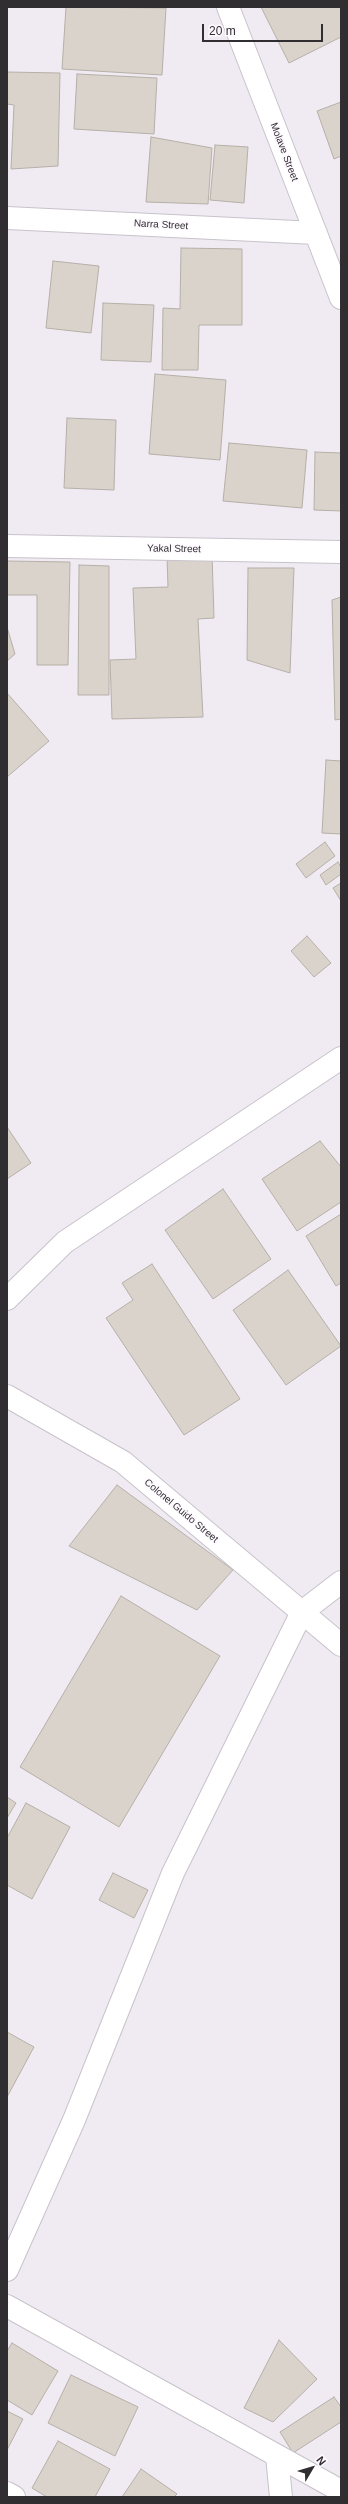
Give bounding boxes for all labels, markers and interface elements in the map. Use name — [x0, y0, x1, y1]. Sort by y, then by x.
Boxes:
scale bar — [204, 16, 325, 42]
text: 20 m — [209, 24, 236, 38]
street label: Molave Street — [267, 121, 301, 183]
street label: Narra Street — [133, 218, 189, 232]
street label: Yakal Street — [147, 543, 201, 555]
street label: Colonel Guido Street — [142, 1477, 220, 1545]
north arrow — [292, 2448, 332, 2488]
text: N — [314, 2454, 329, 2467]

